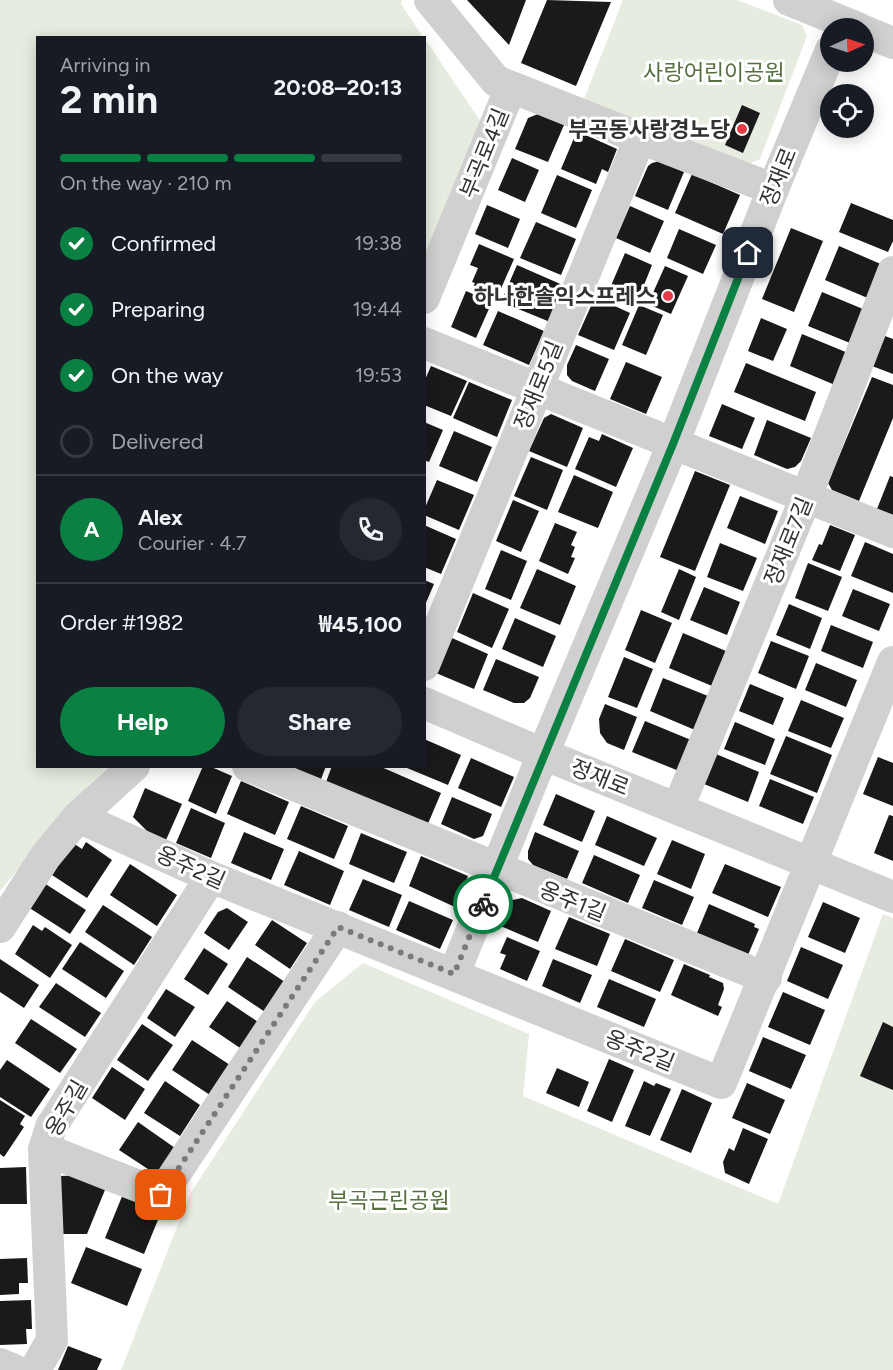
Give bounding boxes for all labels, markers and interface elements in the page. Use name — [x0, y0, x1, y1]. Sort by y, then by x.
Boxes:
north arrow — [820, 18, 874, 72]
map controls — [820, 18, 874, 138]
text: Arriving in — [60, 53, 150, 77]
park label: 사랑어린이공원 — [643, 59, 785, 86]
text: 20:08–20:13 — [273, 74, 402, 101]
text: 2 min — [60, 76, 158, 123]
button: locate — [820, 84, 874, 138]
street label: 부곡로4길 — [454, 104, 515, 202]
place label: 부곡동사랑경노당 — [568, 116, 730, 143]
marker: 부곡동사랑경노당 — [735, 122, 749, 136]
street label: 정재로 — [755, 144, 802, 210]
text: On the way · 210 m — [60, 171, 231, 195]
icon: check — [60, 227, 93, 260]
pin — [722, 227, 773, 278]
text: Confirmed — [111, 230, 216, 257]
text: 19:38 — [354, 231, 402, 255]
icon: home — [731, 236, 764, 269]
place label: 하나한솔익스프레스 — [474, 283, 656, 310]
marker: 하나한솔익스프레스 — [661, 289, 675, 303]
icon: check — [60, 293, 93, 326]
text: Preparing — [111, 296, 205, 323]
text: 19:44 — [353, 297, 402, 321]
street label: 정재로5길 — [508, 337, 569, 434]
icon: check — [60, 359, 93, 392]
text: On the way — [111, 362, 223, 389]
text: 19:53 — [355, 363, 402, 387]
text: Delivered — [111, 428, 204, 455]
street label: 정재로7길 — [759, 493, 818, 589]
button: phone — [339, 498, 402, 561]
text: Alex — [138, 504, 183, 531]
text: A — [84, 516, 99, 543]
text: Courier · 4.7 — [138, 531, 247, 555]
text: Order #1982 — [60, 609, 183, 636]
text: ₩45,100 — [319, 611, 402, 638]
button: Help — [60, 687, 225, 756]
button: Share — [237, 687, 402, 756]
street label: 정재로 — [567, 754, 633, 801]
street label: 옹주2길 — [152, 840, 230, 895]
courier — [453, 874, 513, 934]
street label: 옹주1길 — [535, 876, 610, 927]
icon: bike — [467, 888, 500, 921]
street label: 옹주2길 — [601, 1024, 679, 1077]
street label: 옹주길 — [40, 1075, 93, 1141]
pin — [135, 1169, 186, 1220]
icon: bag — [144, 1178, 177, 1211]
park label: 부곡근린공원 — [328, 1187, 450, 1214]

